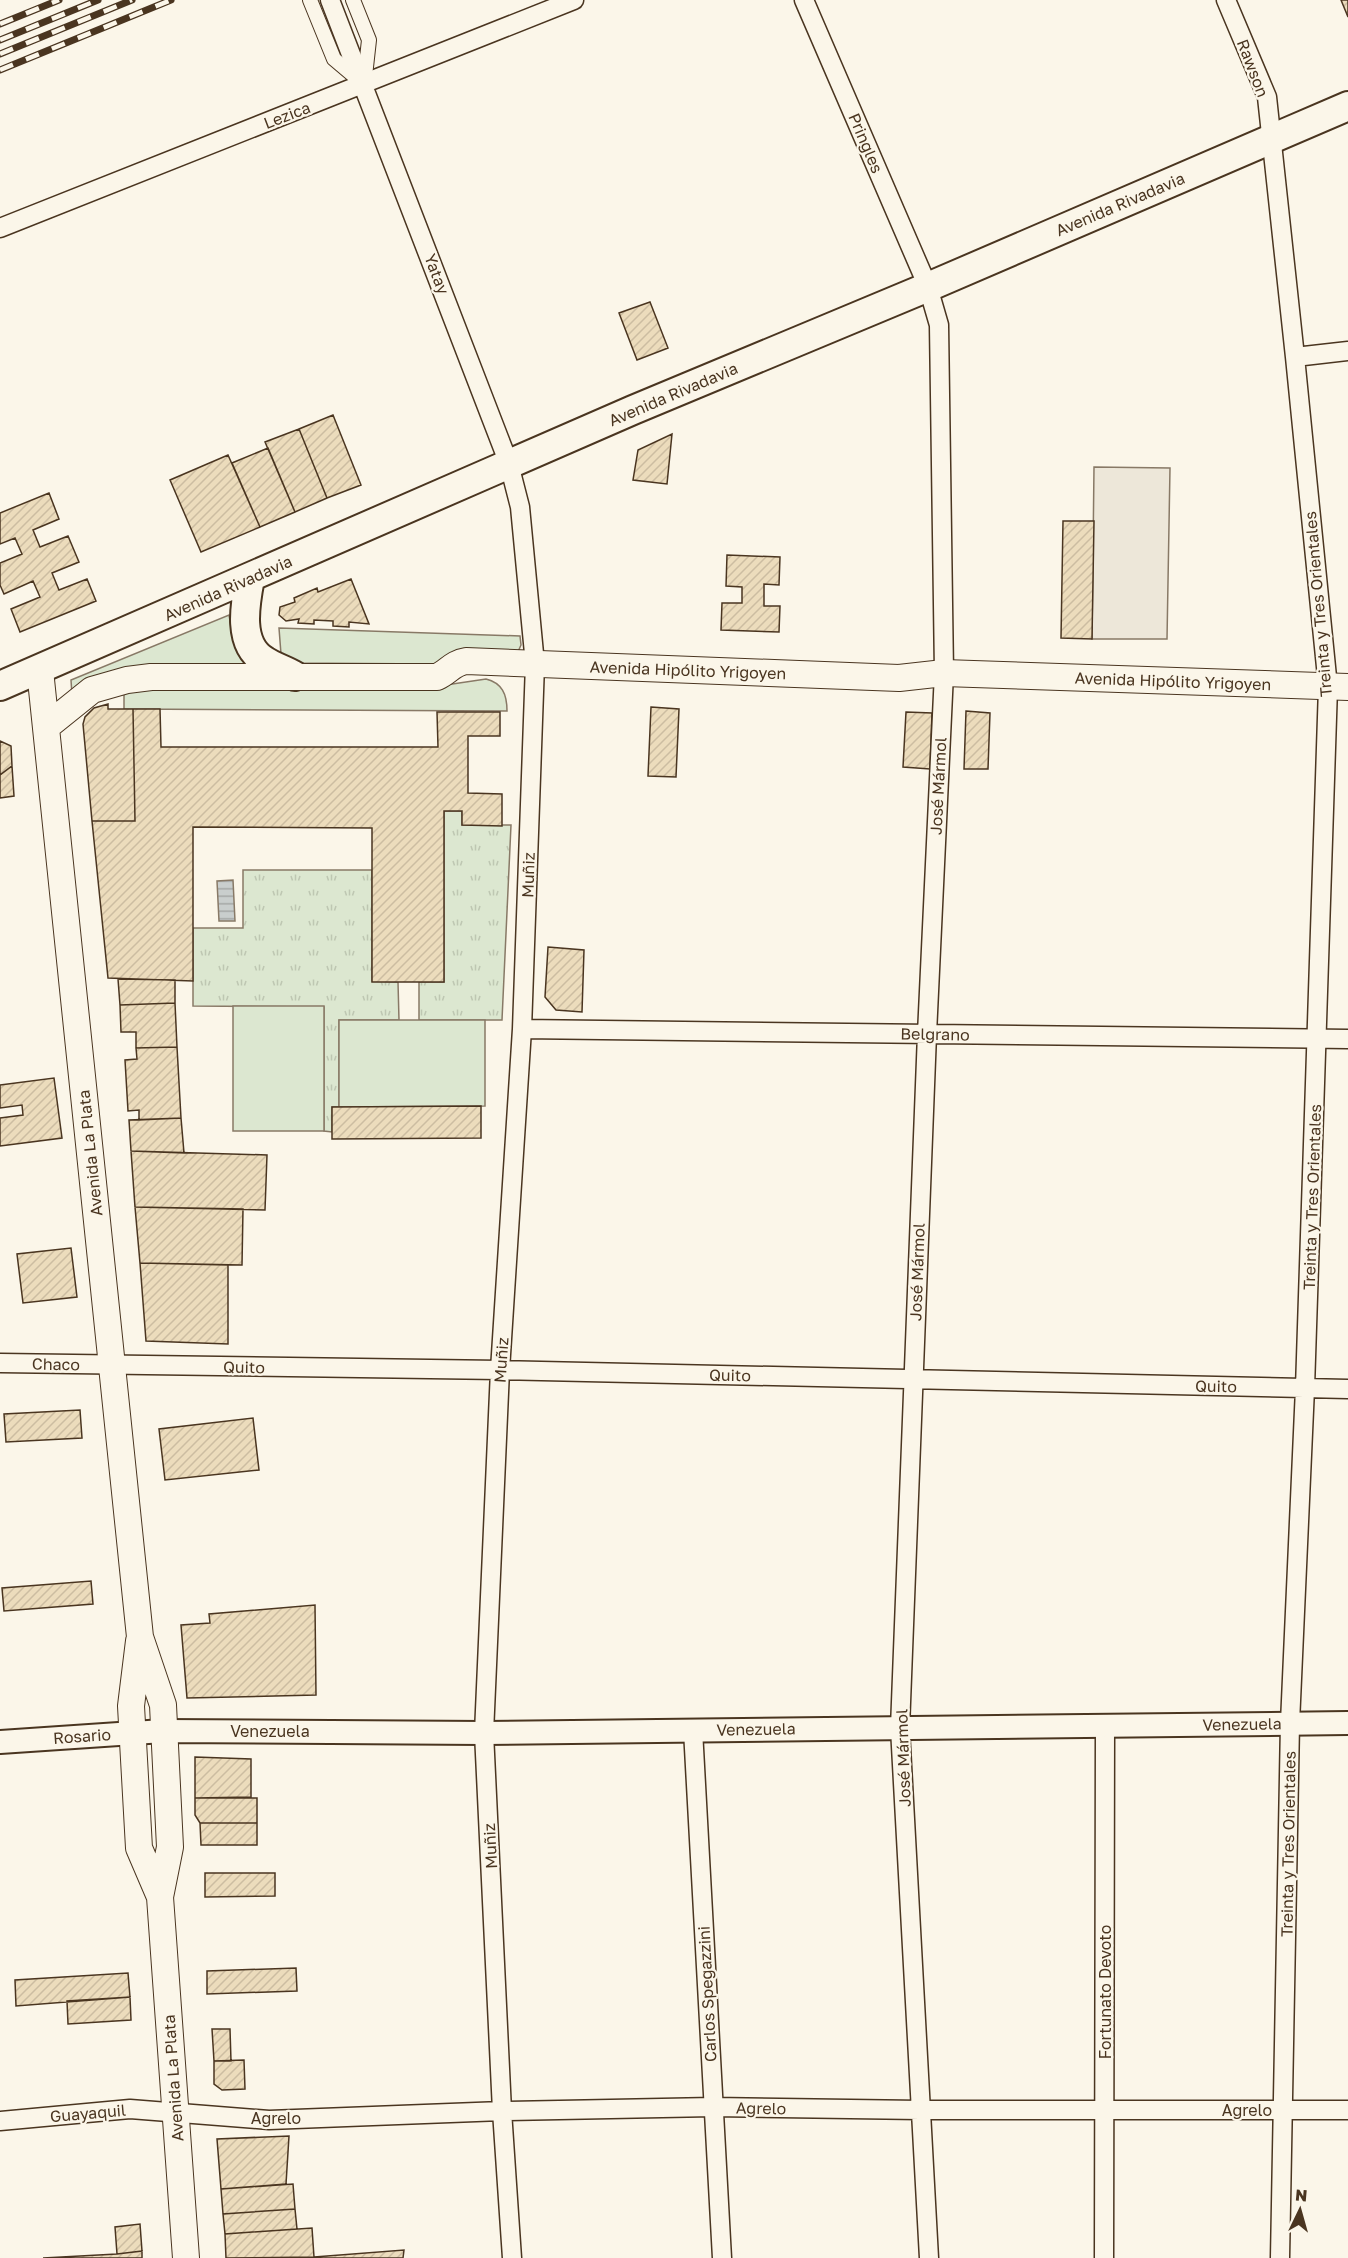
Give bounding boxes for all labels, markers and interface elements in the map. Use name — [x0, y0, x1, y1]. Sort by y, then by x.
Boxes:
street label: Rawson — [1233, 36, 1273, 100]
street label: Lezica — [261, 97, 313, 133]
street label: Pringles — [844, 110, 888, 176]
street label: Avenida Rivadavia — [1052, 168, 1188, 240]
street label: Yatay — [420, 251, 454, 297]
street label: Avenida Rivadavia — [605, 358, 741, 430]
street label: Treinta y Tres Orientales — [1300, 510, 1336, 698]
street label: Avenida Rivadavia — [161, 551, 295, 625]
street label: Avenida Hipólito Yrigoyen — [589, 657, 787, 683]
street label: Avenida Hipólito Yrigoyen — [1074, 668, 1272, 694]
street label: José Mármol — [925, 736, 951, 836]
street label: Muñiz — [517, 852, 539, 898]
street label: Belgrano — [900, 1023, 970, 1045]
street label: Avenida La Plata — [73, 1089, 107, 1217]
street label: Treinta y Tres Orientales — [1299, 1104, 1325, 1290]
street label: José Mármol — [905, 1223, 929, 1321]
street label: Muñiz — [489, 1336, 513, 1384]
street label: Chaco — [32, 1354, 80, 1374]
street label: Quito — [223, 1357, 265, 1377]
street label: Quito — [709, 1365, 751, 1385]
street label: Quito — [1195, 1376, 1237, 1396]
street label: José Mármol — [891, 1709, 915, 1807]
street label: Venezuela — [1202, 1713, 1282, 1735]
street label: Venezuela — [716, 1718, 796, 1740]
street label: Venezuela — [230, 1721, 310, 1741]
street label: Rosario — [52, 1724, 112, 1748]
street label: Treinta y Tres Orientales — [1276, 1751, 1300, 1937]
street label: Muñiz — [479, 1823, 501, 1869]
street label: Carlos Spegazzini — [693, 1925, 721, 2063]
street label: Fortunato Devoto — [1095, 1925, 1115, 2059]
street label: Avenida La Plata — [159, 2014, 187, 2142]
street label: Agrelo — [736, 2098, 786, 2118]
street label: Guayaquil — [49, 2100, 127, 2126]
street label: Agrelo — [1222, 2100, 1272, 2120]
street label: Agrelo — [251, 2108, 301, 2128]
north arrow — [1270, 2180, 1330, 2240]
text: N — [1294, 2185, 1308, 2206]

